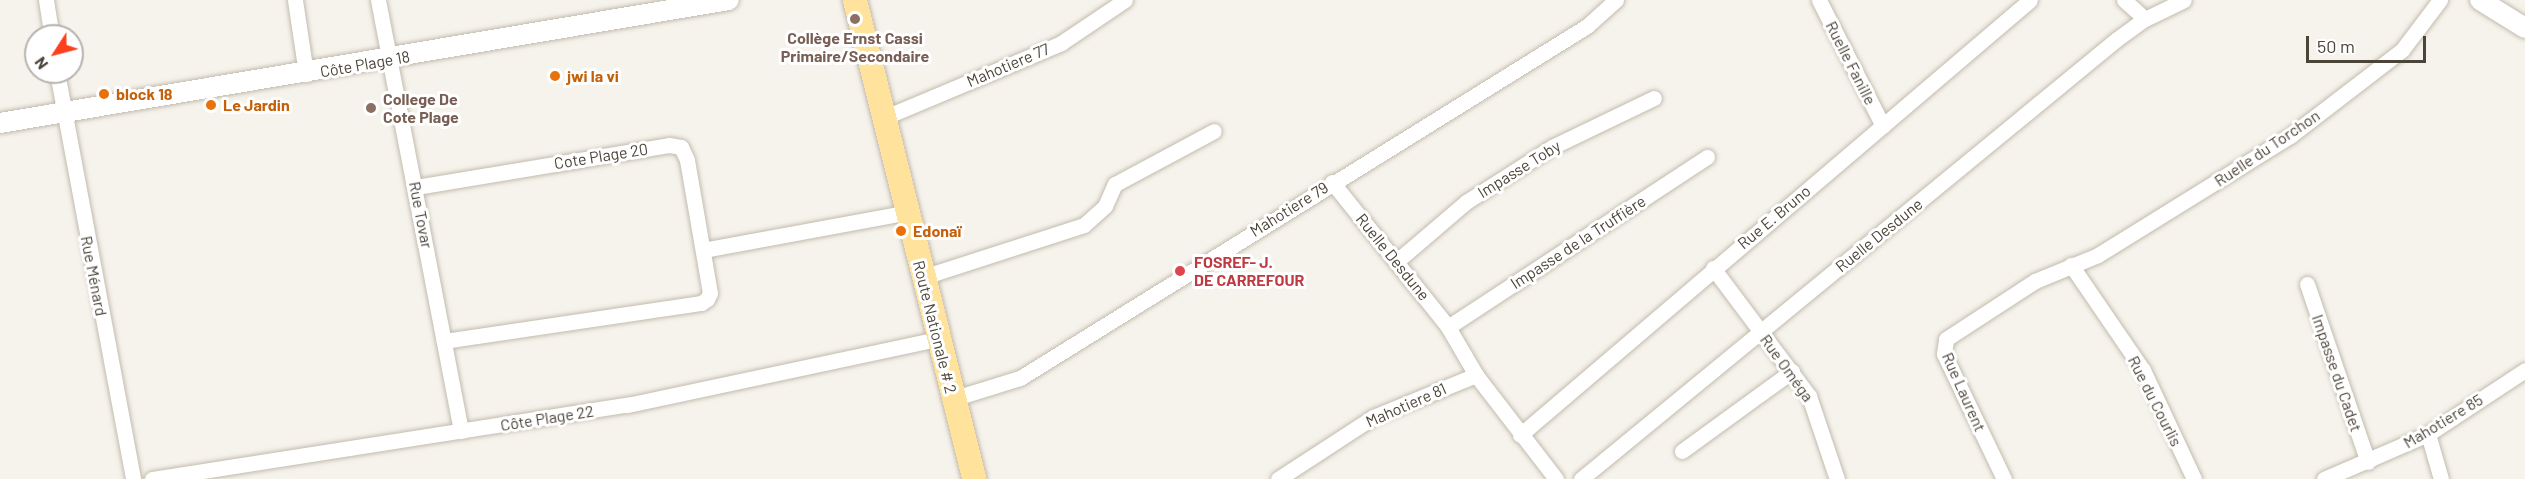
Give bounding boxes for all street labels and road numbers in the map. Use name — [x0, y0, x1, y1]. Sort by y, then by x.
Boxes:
street label: Ruelle Fanille — [1822, 18, 1880, 108]
street label: Mahotiere 77 — [964, 39, 1052, 91]
street label: Côte Plage 18 — [319, 47, 411, 81]
street label: Ruelle du Torchon — [2211, 106, 2323, 190]
street label: Impasse Toby — [1474, 136, 1564, 202]
street label: Cote Plage 20 — [553, 139, 649, 173]
street label: Mahotiere 79 — [1246, 177, 1332, 241]
street label: Rue Tovar — [405, 180, 437, 250]
street label: Rue E. Bruno — [1734, 181, 1814, 253]
street label: Impasse de la Truffière — [1507, 191, 1649, 293]
street label: Ruelle Desdune — [1832, 194, 1926, 276]
street label: Ruelle Desdune — [1352, 210, 1434, 304]
street label: Rue Ménard — [77, 234, 111, 318]
street label: Route Nationale # 2 — [909, 258, 961, 396]
street label: Impasse du Cadet — [2308, 312, 2366, 434]
street label: Rue Oméga — [1756, 331, 1818, 405]
street label: Rue Laurent — [1938, 349, 1990, 435]
street label: Rue du Courlis — [2124, 353, 2186, 449]
street label: Mahotiere 81 — [1363, 379, 1449, 431]
street label: Mahotiere 85 — [2400, 390, 2486, 452]
street label: Côte Plage 22 — [499, 401, 595, 435]

